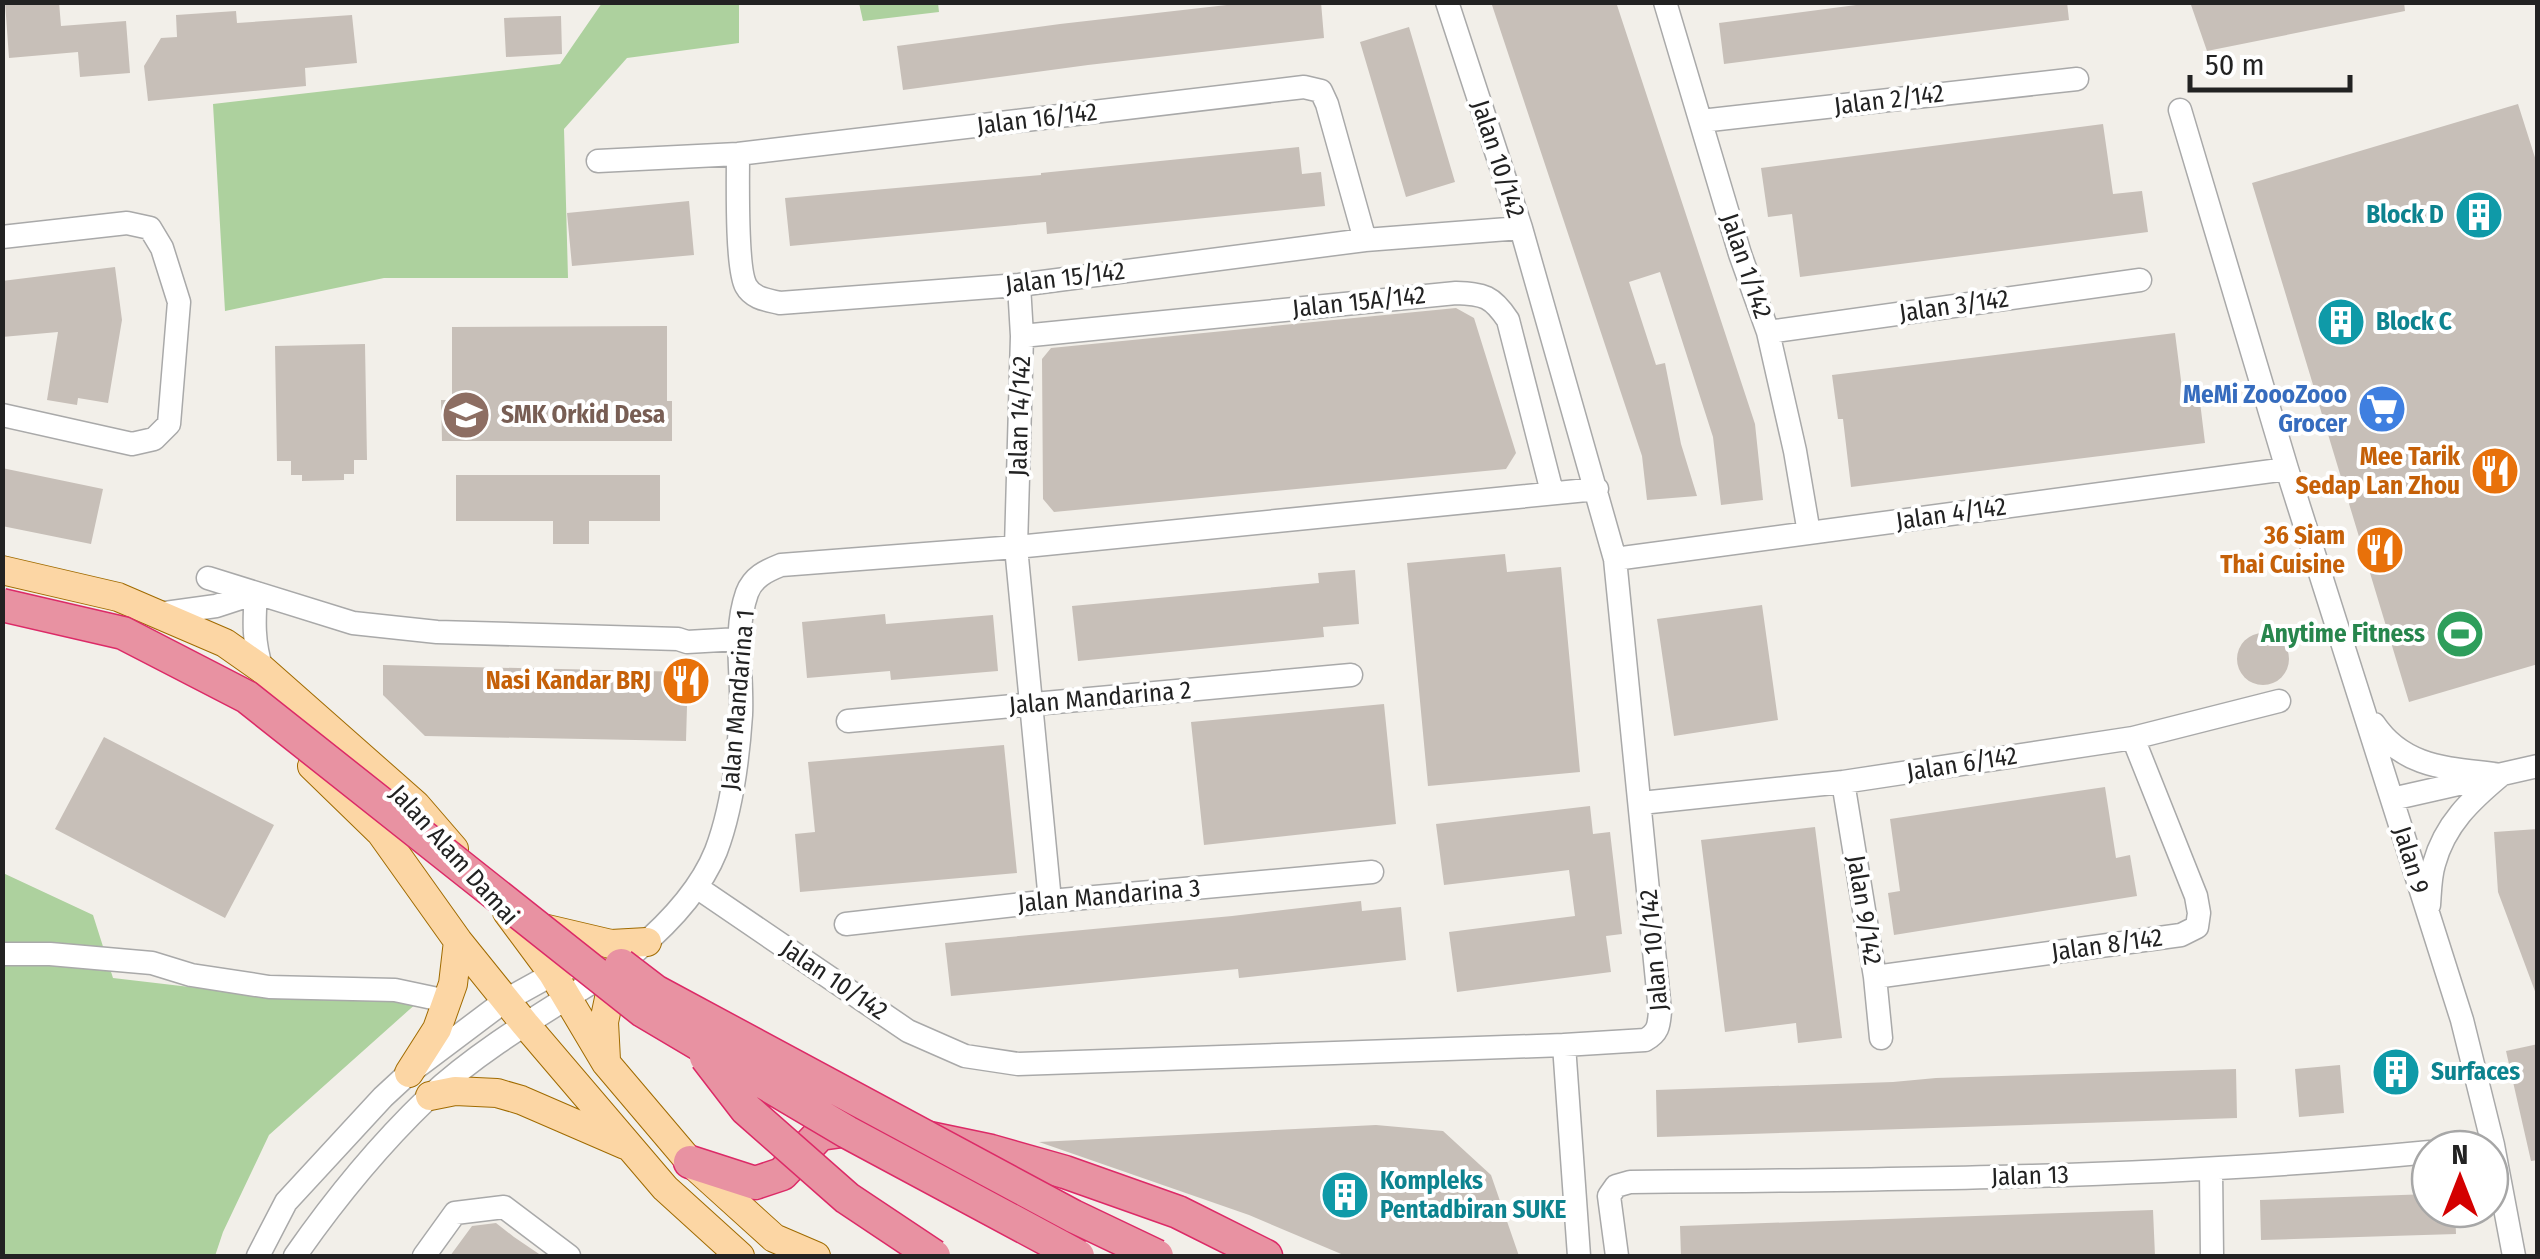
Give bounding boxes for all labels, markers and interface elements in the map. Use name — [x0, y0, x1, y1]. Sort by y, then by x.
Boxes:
scale bar — [2190, 30, 2350, 92]
text: 50 m — [2205, 47, 2265, 83]
street label: Jalan 2/142 — [1832, 78, 1946, 122]
street label: Jalan 10/142 — [1465, 96, 1531, 222]
street label: Jalan 16/142 — [975, 97, 1099, 141]
building icon: Block D — [2453, 189, 2505, 241]
place label: Block D — [2366, 200, 2444, 230]
street label: Jalan 1/142 — [1714, 210, 1778, 322]
street label: Jalan 15/142 — [1004, 256, 1126, 300]
street label: Jalan 15A/142 — [1291, 280, 1427, 324]
street label: Jalan 3/142 — [1897, 283, 2011, 329]
building icon: Block C — [2315, 296, 2367, 348]
place label: Block C — [2376, 307, 2452, 337]
street label: Jalan 14/142 — [1003, 355, 1037, 477]
place label: MeMi ZoooZooo Grocer — [2183, 380, 2348, 439]
supermarket icon: MeMi ZoooZooo Grocer — [2356, 383, 2408, 435]
school or university icon: SMK Orkid Desa — [440, 389, 492, 441]
place label: SMK Orkid Desa — [501, 400, 665, 430]
place label: Mee Tarik Sedap Lan Zhou — [2296, 442, 2460, 501]
restaurant icon: Mee Tarik Sedap Lan Zhou — [2469, 445, 2521, 497]
street label: Jalan 4/142 — [1894, 491, 2008, 537]
place label: 36 Siam Thai Cuisine — [2220, 521, 2345, 580]
restaurant icon: 36 Siam Thai Cuisine — [2354, 524, 2406, 576]
street label: Jalan Mandarina 1 — [715, 608, 761, 792]
sports icon: Anytime Fitness — [2434, 608, 2486, 660]
place label: Anytime Fitness — [2260, 619, 2425, 649]
restaurant icon: Nasi Kandar BRJ — [660, 655, 712, 707]
place label: Nasi Kandar BRJ — [486, 666, 651, 696]
street label: Jalan Mandarina 2 — [1008, 675, 1192, 721]
street label: Jalan 6/142 — [1905, 740, 2019, 788]
street label: Jalan Alam Damai — [383, 779, 525, 931]
street label: Jalan 9 — [2387, 823, 2435, 897]
street label: Jalan 9/142 — [1841, 853, 1887, 967]
street label: Jalan Mandarina 3 — [1017, 873, 1201, 919]
street label: Jalan 10/142 — [1634, 888, 1674, 1012]
street label: Jalan 8/142 — [2050, 922, 2164, 968]
street label: Jalan 10/142 — [775, 933, 893, 1027]
building icon: Surfaces — [2370, 1046, 2422, 1098]
place label: Surfaces — [2431, 1057, 2520, 1087]
north arrow — [2410, 1129, 2510, 1229]
text: N — [2452, 1138, 2468, 1171]
street label: Jalan 13 — [1991, 1160, 2069, 1192]
place label: Kompleks Pentadbiran SUKE — [1380, 1166, 1567, 1225]
building icon: Kompleks Pentadbiran SUKE — [1319, 1169, 1371, 1221]

